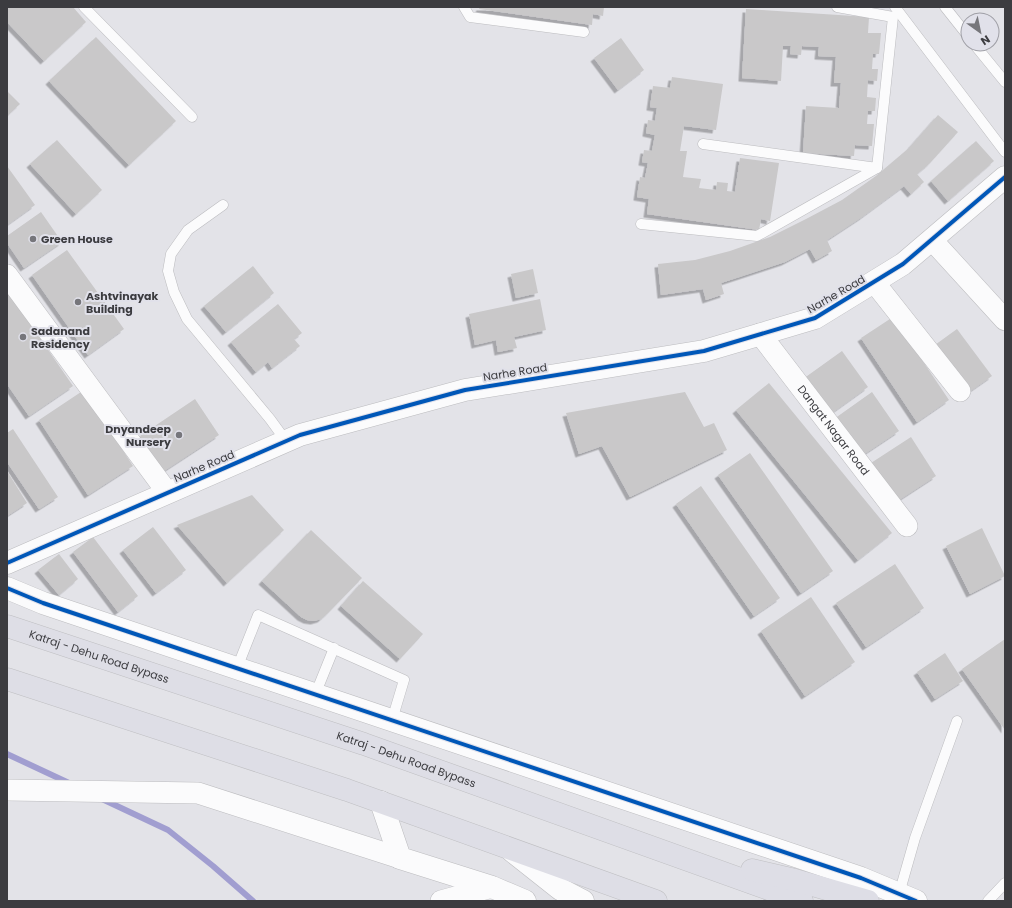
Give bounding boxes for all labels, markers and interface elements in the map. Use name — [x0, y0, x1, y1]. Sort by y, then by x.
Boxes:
north arrow — [960, 12, 1000, 52]
text: N — [978, 31, 993, 49]
place label: Green House — [41, 231, 113, 247]
marker: Green House — [28, 234, 38, 244]
street label: Narhe Road — [804, 271, 868, 317]
place label: Ashtvinayak Building — [86, 288, 159, 317]
marker: Ashtvinayak Building — [73, 297, 83, 307]
place label: Sadanand Residency — [31, 323, 90, 352]
marker: Sadanand Residency — [18, 332, 28, 342]
street label: Narhe Road — [482, 359, 548, 385]
street label: Dangat Nagar Road — [794, 382, 873, 479]
place label: Dnyandeep Nursery — [105, 421, 172, 450]
marker: Dnyandeep Nursery — [174, 430, 184, 440]
street label: Narhe Road — [171, 446, 237, 486]
street label: Katraj - Dehu Road Bypass — [27, 626, 172, 687]
street label: Katraj - Dehu Road Bypass — [335, 727, 478, 792]

